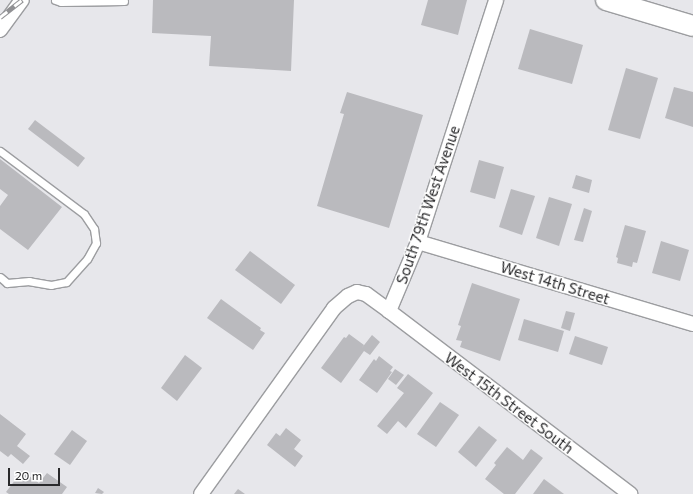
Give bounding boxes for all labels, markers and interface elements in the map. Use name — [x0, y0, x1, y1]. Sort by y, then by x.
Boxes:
street label: South 79th West Avenue — [392, 123, 464, 287]
street label: West 14th Street — [498, 258, 612, 308]
street label: West 15th Street South — [441, 349, 577, 457]
scale bar — [10, 460, 62, 486]
text: 20 m — [15, 468, 42, 482]

